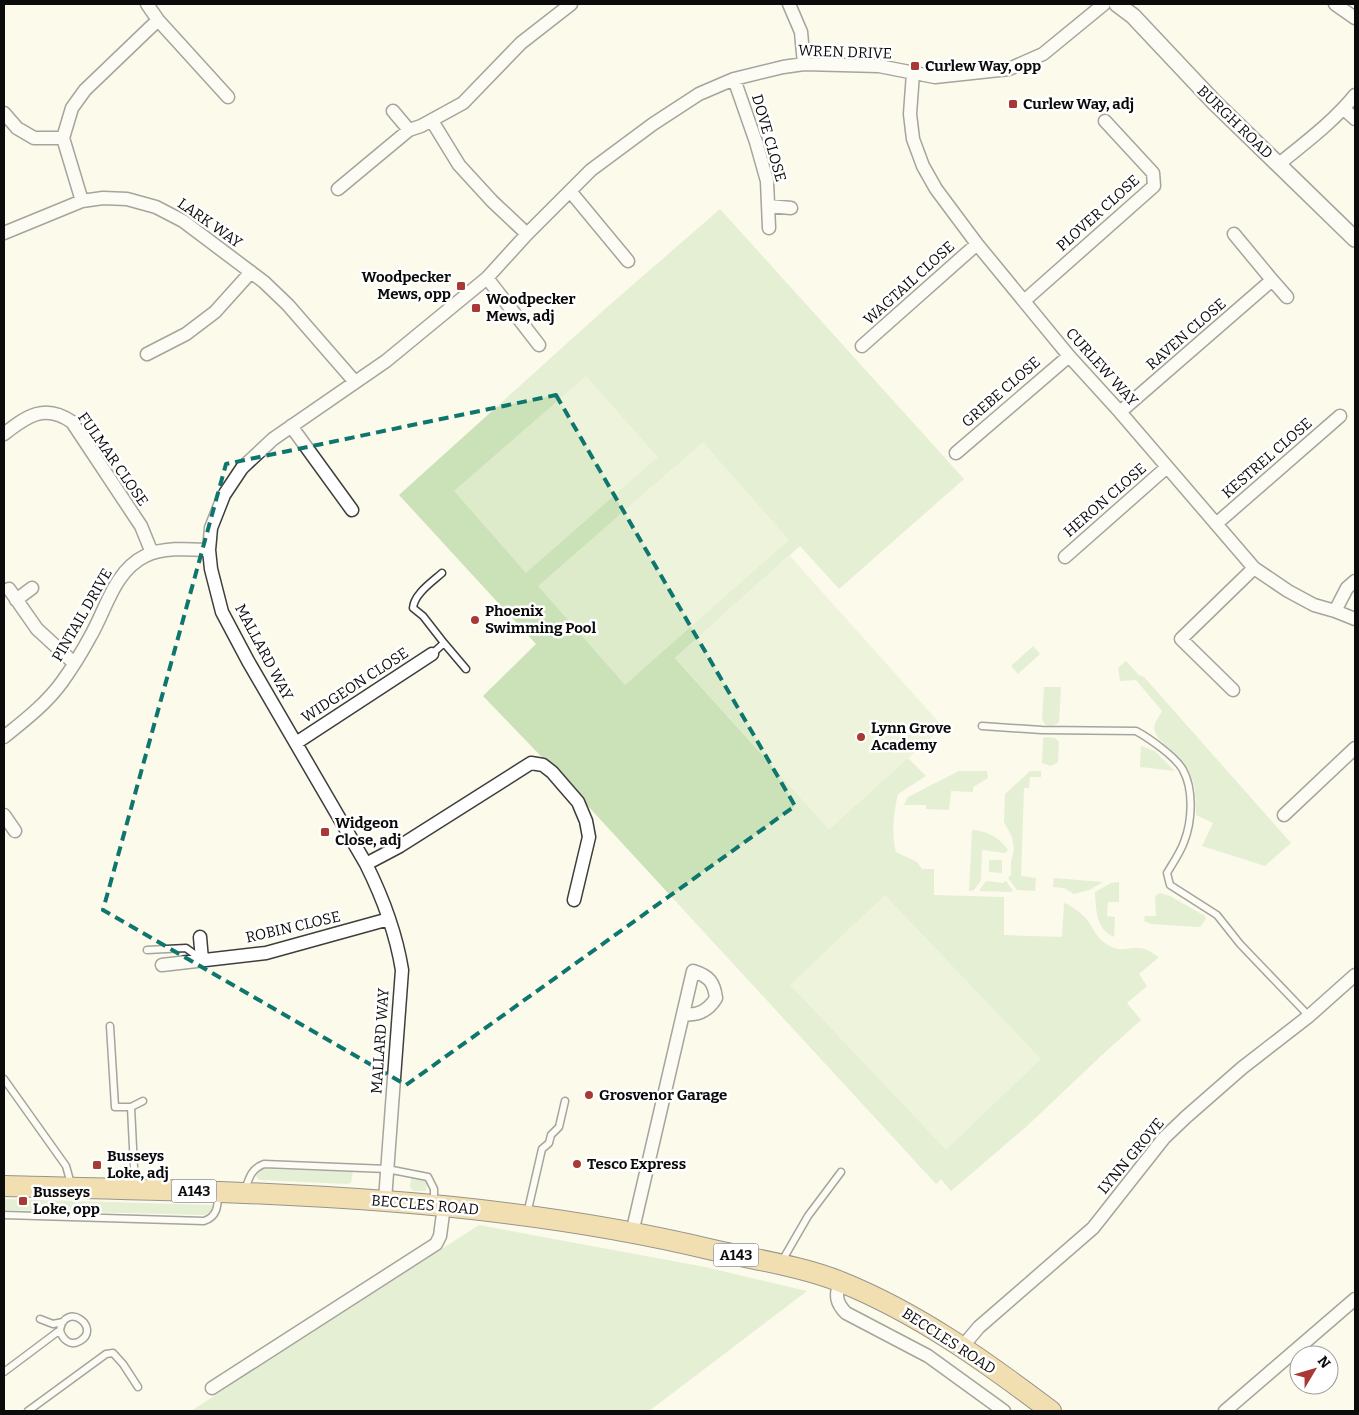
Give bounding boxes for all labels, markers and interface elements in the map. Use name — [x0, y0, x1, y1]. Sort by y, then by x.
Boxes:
street label: WREN DRIVE — [798, 41, 892, 63]
place label: Curlew Way, opp — [925, 57, 1041, 75]
marker: Curlew Way, opp — [909, 60, 921, 72]
street label: BURGH ROAD — [1194, 82, 1276, 162]
street label: DOVE CLOSE — [748, 92, 790, 184]
place label: Curlew Way, adj — [1023, 95, 1134, 113]
marker: Curlew Way, adj — [1007, 98, 1019, 110]
street label: PLOVER CLOSE — [1053, 171, 1143, 255]
street label: LARK WAY — [174, 194, 246, 252]
street label: WAGTAIL CLOSE — [860, 237, 958, 329]
place label: Woodpecker Mews, opp — [362, 268, 451, 303]
marker: Woodpecker Mews, opp — [455, 280, 467, 292]
place label: Woodpecker Mews, adj — [486, 290, 575, 325]
street label: RAVEN CLOSE — [1142, 294, 1230, 374]
marker: Woodpecker Mews, adj — [470, 302, 482, 314]
street label: CURLEW WAY — [1062, 324, 1142, 410]
street label: GREBE CLOSE — [958, 353, 1044, 431]
street label: FULMAR CLOSE — [74, 409, 152, 509]
street label: KESTREL CLOSE — [1218, 414, 1316, 502]
street label: HERON CLOSE — [1060, 459, 1150, 541]
street label: PINTAIL DRIVE — [48, 565, 116, 665]
street label: MALLARD WAY — [231, 601, 297, 703]
place label: Phoenix Swimming Pool — [485, 602, 597, 637]
marker: Phoenix Swimming Pool — [469, 614, 481, 626]
street label: WIDGEON CLOSE — [298, 644, 412, 726]
place label: Lynn Grove Academy — [871, 719, 951, 754]
marker: Lynn Grove Academy — [855, 731, 867, 743]
place label: Widgeon Close, adj — [335, 814, 401, 849]
marker: Widgeon Close, adj — [319, 826, 331, 838]
street label: ROBIN CLOSE — [244, 907, 342, 947]
street label: MALLARD WAY — [367, 987, 393, 1095]
place label: Grosvenor Garage — [599, 1086, 727, 1104]
marker: Grosvenor Garage — [583, 1089, 595, 1101]
street label: LYNN GROVE — [1094, 1114, 1168, 1198]
place label: Busseys Loke, adj — [107, 1147, 169, 1182]
place label: Tesco Express — [587, 1155, 686, 1173]
marker: Tesco Express — [571, 1158, 583, 1170]
marker: Busseys Loke, adj — [91, 1159, 103, 1171]
road number: A143 — [172, 1180, 216, 1202]
place label: Busseys Loke, opp — [33, 1183, 100, 1218]
street label: BECCLES ROAD — [370, 1191, 480, 1219]
marker: Busseys Loke, opp — [17, 1195, 29, 1207]
road number: A143 — [714, 1244, 758, 1266]
street label: BECCLES ROAD — [899, 1304, 999, 1378]
north arrow — [1289, 1345, 1339, 1395]
text: N — [1314, 1353, 1334, 1372]

